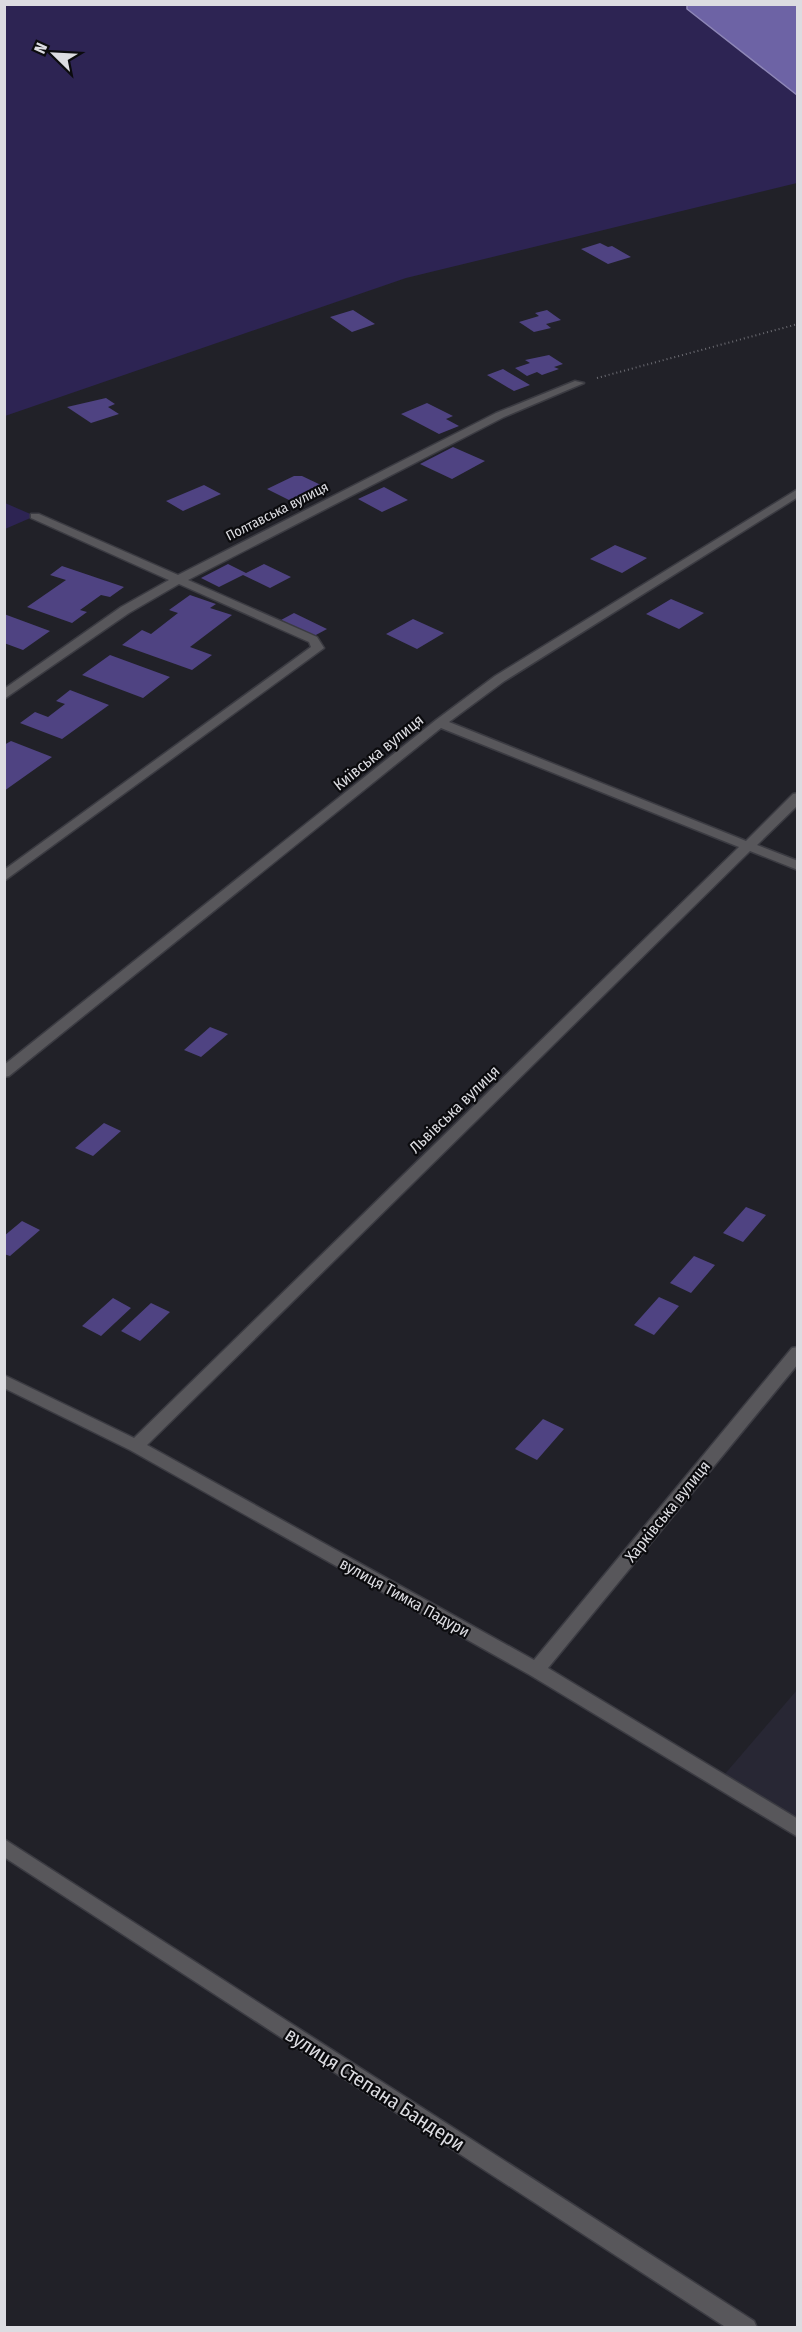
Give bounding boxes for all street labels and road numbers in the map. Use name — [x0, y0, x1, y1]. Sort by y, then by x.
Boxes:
street label: Полтавська вулиця — [223, 478, 331, 545]
street label: Київська вулиця — [329, 710, 427, 794]
street label: Львівська вулиця — [405, 1062, 503, 1157]
street label: Харківська вулиця — [621, 1457, 714, 1566]
street label: вулиця Тимка Падури — [336, 1554, 473, 1641]
street label: вулиця Степана Бандери — [281, 2022, 469, 2156]

